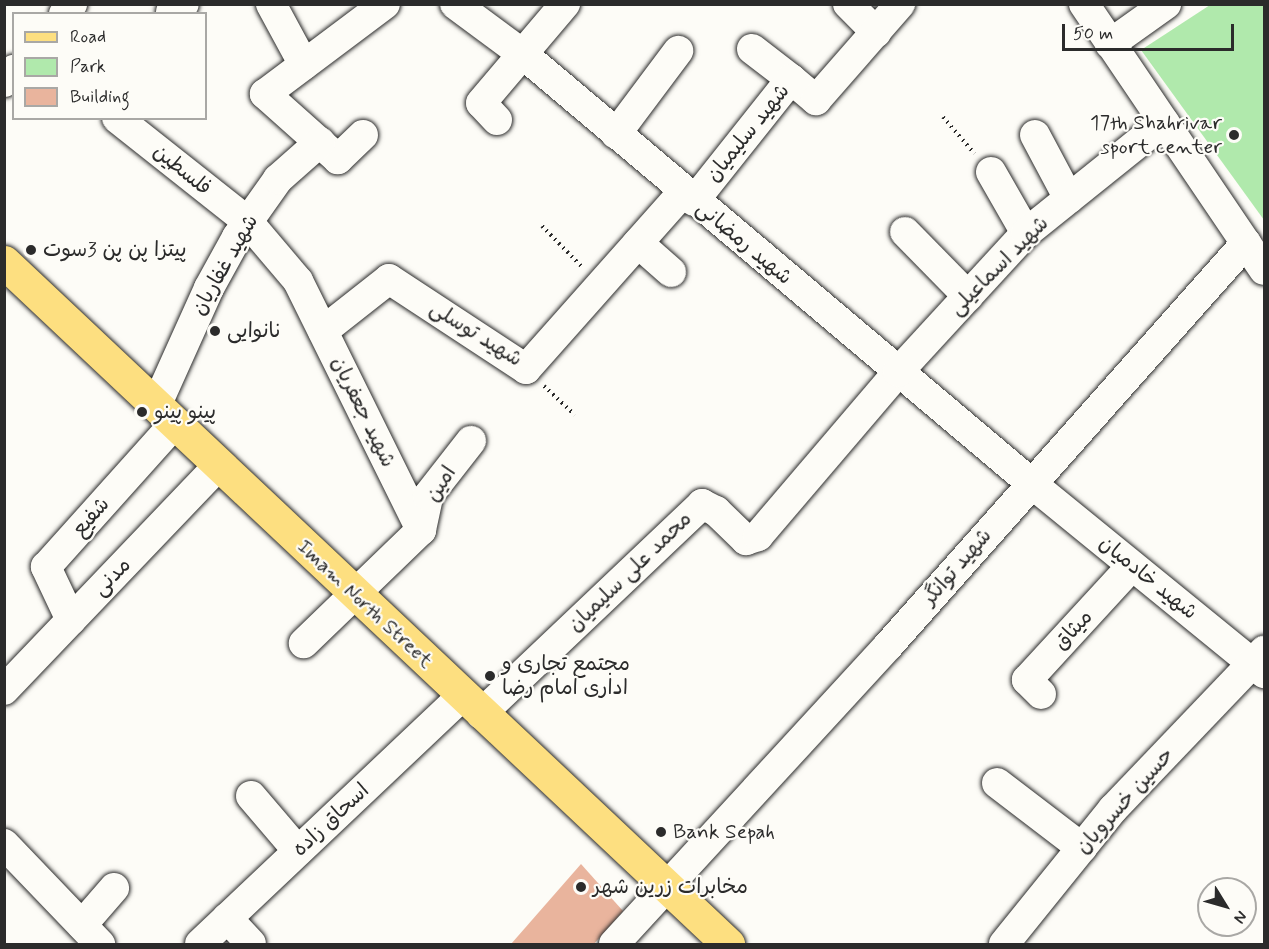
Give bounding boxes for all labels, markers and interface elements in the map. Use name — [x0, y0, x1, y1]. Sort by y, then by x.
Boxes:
legend — [12, 12, 207, 120]
scale bar — [1065, 12, 1238, 50]
text: 50 m — [1073, 22, 1113, 46]
text: Road — [70, 25, 106, 49]
text: Park — [70, 55, 106, 79]
street label: شهید سلیمیان — [701, 79, 795, 187]
text: Building — [70, 85, 130, 109]
place label: 17th Shahrivar sport center — [1090, 110, 1222, 160]
marker: 17th Shahrivar sport center — [1227, 128, 1241, 142]
street label: فلسطین — [148, 139, 216, 201]
street label: شهید رمضانی — [691, 196, 797, 290]
street label: شهید غفاریان — [186, 210, 264, 320]
street label: شهید اسماعیلی — [944, 211, 1054, 321]
place label: پیتزا پن پن 3سوت — [43, 237, 187, 263]
marker: پیتزا پن پن 3سوت — [24, 243, 38, 257]
street label: شهید توسلی — [425, 296, 527, 372]
place label: نانوایی — [227, 318, 282, 344]
marker: نانوایی — [208, 324, 222, 338]
street label: شهید جعفریان — [325, 353, 401, 471]
place label: پینو پینو — [154, 399, 216, 425]
marker: پینو پینو — [135, 405, 149, 419]
street label: امین — [420, 461, 462, 507]
street label: شفیع — [67, 492, 115, 542]
street label: محمد علی سلیمیان — [563, 507, 697, 637]
street label: شهید توانگر — [917, 524, 997, 610]
street label: شهید خادمیان — [1094, 531, 1202, 625]
street label: Imam North Street — [291, 534, 439, 674]
street label: مدنی — [88, 553, 136, 601]
street label: میثاق — [1048, 605, 1098, 655]
place label: مجتمع تجاری و اداری امام رضا — [502, 651, 630, 701]
marker: مجتمع تجاری و اداری امام رضا — [483, 669, 497, 683]
street label: حسین خسرویان — [1071, 743, 1179, 859]
street label: اسحاق زاده — [287, 778, 375, 862]
place label: Bank Sepah — [673, 819, 775, 845]
marker: Bank Sepah — [654, 825, 668, 839]
place label: مخابرات زرین شهر — [593, 874, 748, 900]
north arrow — [1197, 877, 1257, 937]
marker: مخابرات زرین شهر — [574, 880, 588, 894]
text: N — [1229, 906, 1252, 928]

